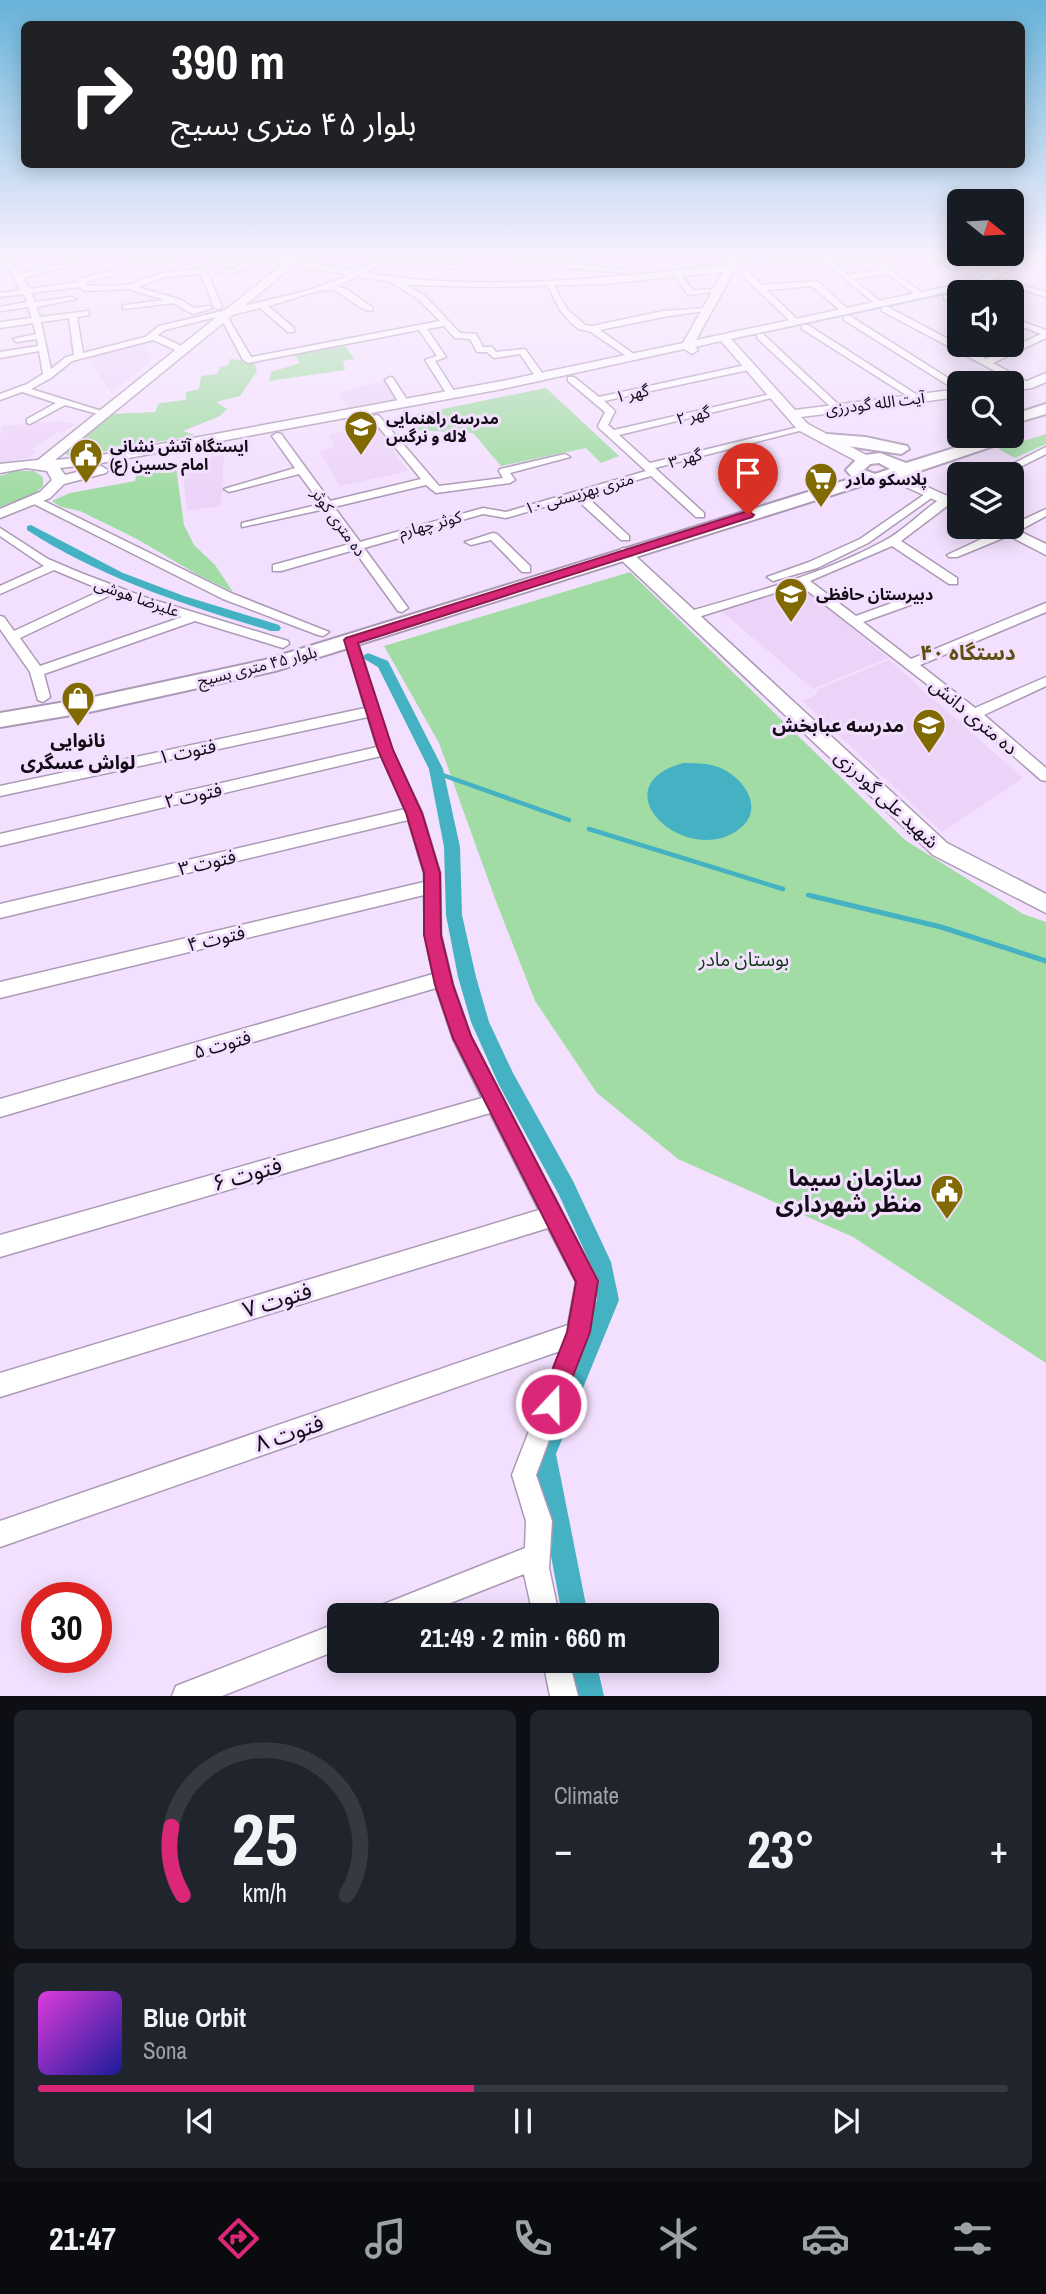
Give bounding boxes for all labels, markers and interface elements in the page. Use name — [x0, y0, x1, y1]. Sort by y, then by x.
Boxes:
text: 390 m — [171, 28, 285, 94]
icon: right — [56, 49, 147, 140]
text: بلوار ۴۵ متری بسیج — [171, 102, 416, 145]
north arrow — [947, 189, 1024, 266]
map controls — [947, 189, 1024, 539]
button: sound — [947, 280, 1024, 357]
button: search — [947, 371, 1024, 448]
street label: گهر ۱ — [613, 379, 651, 407]
street label: آیت الله گودرزی — [824, 386, 927, 420]
street label: گهر ۲ — [674, 400, 712, 430]
place label: مدرسه راهنمایی لاله و نرگس — [386, 407, 499, 447]
school or university icon: مدرسه راهنمایی لاله و نرگس — [342, 408, 380, 457]
place label: ایستگاه آتش نشانی امام حسین (ع) — [110, 435, 248, 476]
public building icon: ایستگاه آتش نشانی امام حسین (ع) — [67, 436, 105, 485]
street label: گهر ۳ — [666, 443, 705, 473]
pin — [718, 443, 778, 515]
icon: arrive — [729, 454, 767, 492]
supermarket icon: پلاسکو مادر — [802, 460, 840, 509]
button: layers — [947, 462, 1024, 539]
street label: ۱۰ متری بهزیستی — [522, 467, 636, 519]
place label: پلاسکو مادر — [845, 468, 927, 490]
street label: ده متری کوثر — [306, 483, 371, 561]
street label: کوثر چهارم — [396, 505, 465, 545]
street label: علیرضا هوشی — [92, 572, 182, 622]
school or university icon: دبیرستان حافظی — [772, 575, 810, 624]
place label: دبیرستان حافظی — [816, 583, 933, 605]
district label: ۴۰ دستگاه — [920, 638, 1016, 667]
street label: بلوار ۴۵ متری بسیج — [195, 640, 320, 693]
street label: ده متری دانش — [925, 672, 1023, 760]
shop icon: نانوایی لواش عسگری — [59, 679, 97, 728]
school or university icon: مدرسه عبابخش — [910, 706, 948, 755]
place label: مدرسه عبابخش — [772, 712, 904, 738]
place label: نانوایی لواش عسگری — [21, 727, 135, 775]
street label: فتوت ۱ — [156, 732, 218, 770]
street label: شهید علی گودرزی — [829, 744, 945, 854]
street label: فتوت ۲ — [162, 776, 224, 814]
street label: فتوت ۳ — [176, 843, 238, 881]
street label: فتوت ۴ — [185, 919, 247, 957]
park label: بوستان مادر — [698, 946, 789, 972]
street label: فتوت ۵ — [190, 1023, 254, 1065]
street label: فتوت ۶ — [208, 1149, 285, 1198]
place label: سازمان سیما منظر شهرداری — [776, 1162, 922, 1219]
public building icon: سازمان سیما منظر شهرداری — [928, 1172, 966, 1221]
street label: فتوت ۷ — [238, 1274, 315, 1325]
position arrow — [514, 1367, 588, 1441]
street label: فتوت ۸ — [250, 1406, 327, 1459]
speed limit sign: 30 — [21, 1582, 112, 1673]
text: 21:49 · 2 min · 660 m — [420, 1620, 626, 1655]
text: Climate — [554, 1780, 619, 1811]
text: 25 — [232, 1791, 298, 1889]
text: 23° — [747, 1814, 815, 1884]
text: − — [554, 1824, 572, 1875]
text: + — [990, 1824, 1008, 1875]
text: km/h — [243, 1876, 287, 1910]
text: Blue Orbit — [143, 2000, 246, 2035]
text: Sona — [143, 2035, 187, 2066]
icon: previous — [181, 2102, 219, 2140]
icon: pause — [504, 2102, 542, 2140]
icon: next — [827, 2102, 865, 2140]
icon: directions — [214, 2214, 263, 2263]
icon: music — [361, 2214, 410, 2263]
icon: phone — [508, 2214, 557, 2263]
icon: climate — [654, 2214, 703, 2263]
icon: car — [801, 2214, 850, 2263]
icon: filters — [948, 2214, 997, 2263]
text: 21:47 — [49, 2217, 116, 2260]

